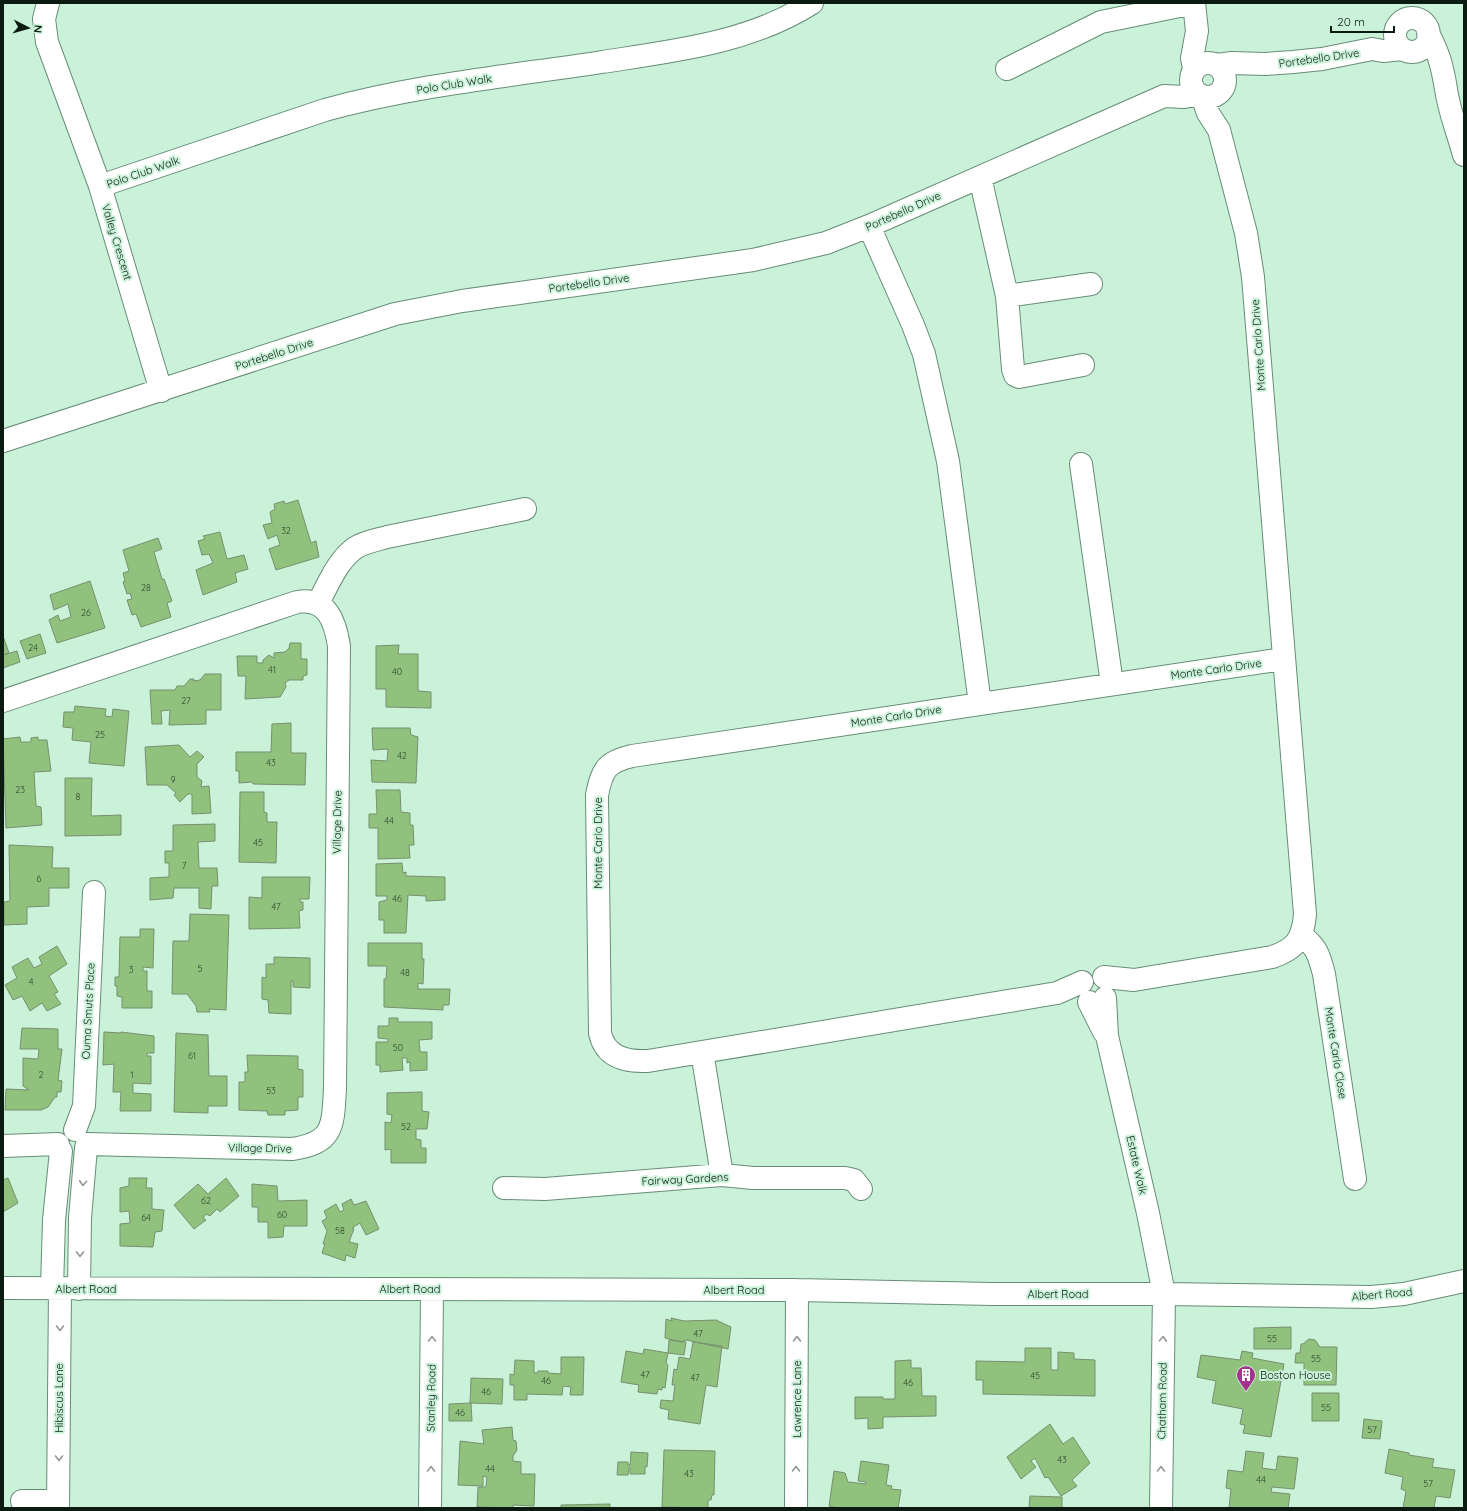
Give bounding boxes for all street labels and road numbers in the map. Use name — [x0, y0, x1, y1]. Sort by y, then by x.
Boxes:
street label: Portebello Drive — [1278, 45, 1360, 71]
street label: Polo Club Walk — [415, 71, 493, 97]
street label: Polo Club Walk — [105, 153, 181, 191]
street label: Portebello Drive — [863, 188, 943, 234]
street label: Valley Crescent — [99, 202, 135, 282]
street label: Portebello Drive — [548, 270, 630, 296]
street label: Monte Carlo Drive — [1248, 299, 1268, 391]
street label: Portebello Drive — [233, 335, 315, 373]
street label: Monte Carlo Drive — [1170, 656, 1262, 682]
street label: Monte Carlo Drive — [850, 702, 942, 730]
street label: Village Drive — [329, 790, 345, 854]
street label: Monte Carlo Drive — [591, 797, 605, 889]
street label: Ouma Smuts Place — [78, 962, 98, 1060]
street label: Monte Carlo Close — [1322, 1006, 1350, 1100]
street label: Estate Walk — [1123, 1134, 1151, 1196]
street label: Village Drive — [228, 1140, 292, 1156]
street label: Fairway Gardens — [641, 1170, 729, 1188]
street label: Albert Road — [56, 1282, 116, 1296]
street label: Albert Road — [380, 1282, 440, 1296]
street label: Albert Road — [704, 1283, 764, 1297]
street label: Albert Road — [1351, 1284, 1413, 1304]
street label: Albert Road — [1028, 1287, 1088, 1301]
street label: Lawrence Lane — [790, 1360, 804, 1438]
street label: Chatham Road — [1154, 1362, 1170, 1440]
street label: Hibiscus Lane — [52, 1363, 66, 1433]
street label: Stanley Road — [423, 1364, 439, 1432]

